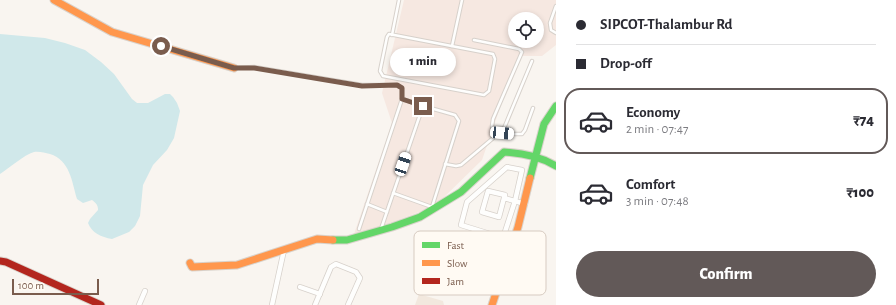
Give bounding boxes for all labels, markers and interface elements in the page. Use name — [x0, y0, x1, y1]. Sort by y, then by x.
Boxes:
map controls — [508, 12, 544, 48]
button: locate — [508, 12, 544, 48]
text: SIPCOT-Thalambur Rd — [600, 17, 732, 32]
route start — [152, 37, 170, 55]
callout: 1 min — [390, 48, 456, 76]
text: 1 min — [409, 55, 437, 68]
text: Drop-off — [600, 56, 652, 71]
route end — [414, 97, 432, 115]
icon: car — [578, 103, 614, 139]
text: Economy — [626, 105, 680, 120]
text: ₹74 — [853, 113, 874, 128]
text: 2 min · 07:47 — [626, 123, 689, 136]
car — [490, 126, 514, 140]
car — [393, 151, 413, 177]
icon: car — [578, 175, 614, 211]
text: Comfort — [626, 177, 675, 192]
text: ₹100 — [846, 185, 874, 200]
text: 3 min · 07:48 — [626, 195, 689, 208]
legend — [414, 231, 546, 295]
text: Fast — [447, 240, 465, 251]
button: Confirm — [576, 251, 876, 297]
text: Slow — [447, 258, 468, 269]
text: Jam — [447, 276, 464, 287]
scale bar — [12, 277, 99, 296]
text: 100 m — [18, 280, 44, 291]

